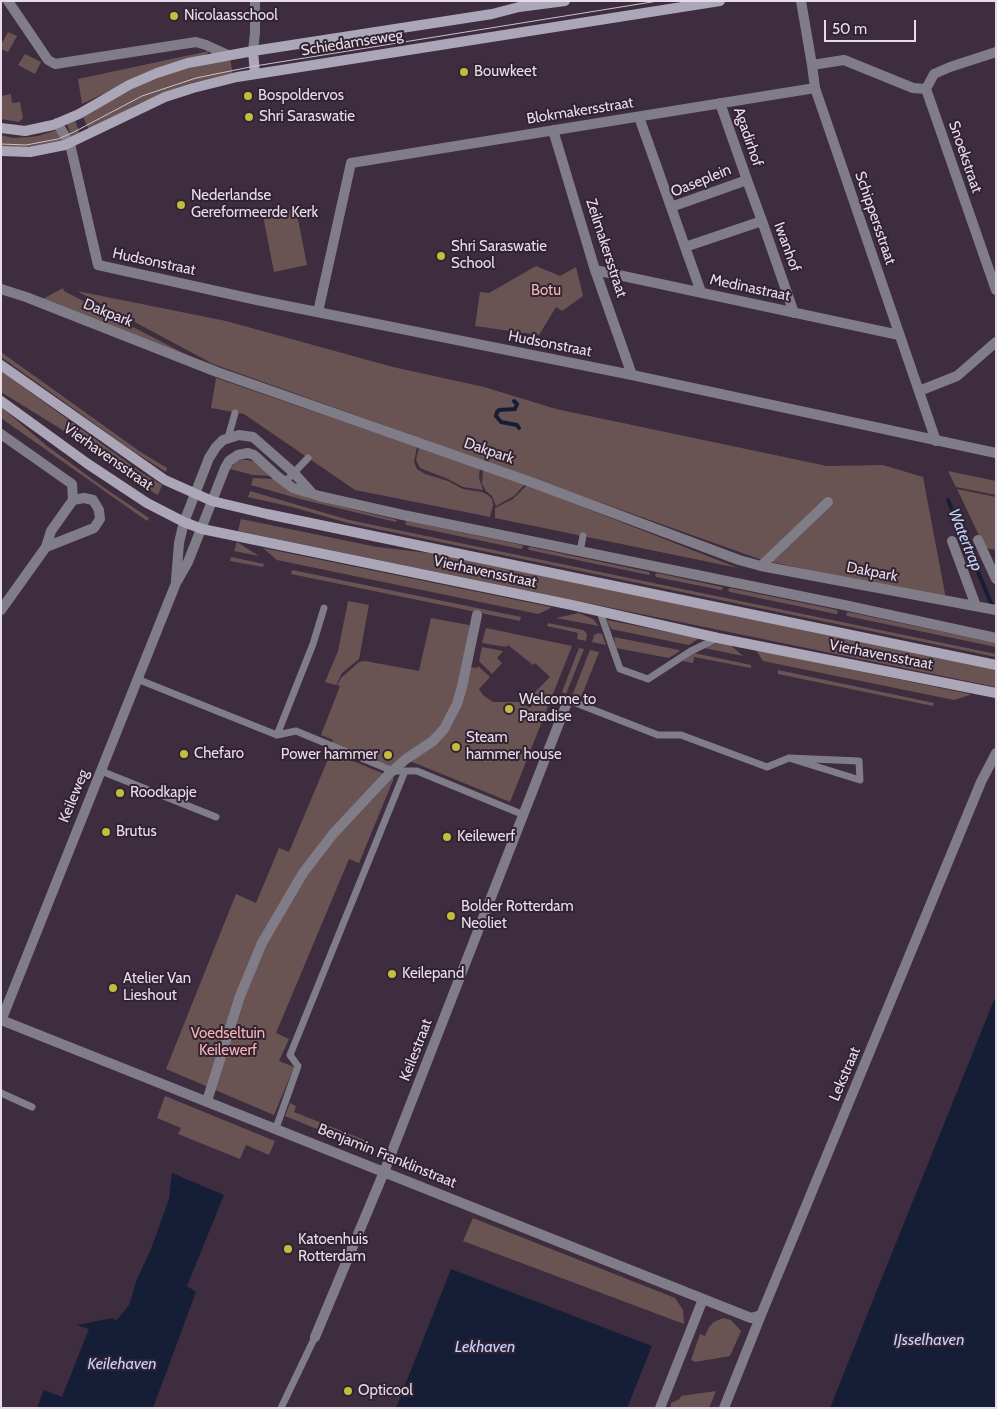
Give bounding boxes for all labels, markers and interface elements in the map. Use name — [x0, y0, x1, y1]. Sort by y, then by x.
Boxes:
place label: Nicolaasschool — [184, 7, 278, 25]
marker: Nicolaasschool — [168, 10, 180, 22]
scale bar — [827, 10, 920, 42]
text: 50 m — [832, 20, 867, 38]
street label: Schiedamseweg — [300, 26, 404, 60]
place label: Bouwkeet — [474, 63, 537, 81]
marker: Bouwkeet — [458, 66, 470, 78]
place label: Bospoldervos — [258, 87, 344, 105]
marker: Bospoldervos — [242, 90, 254, 102]
street label: Blokmakersstraat — [525, 94, 635, 128]
street label: Agadirhof — [730, 105, 766, 169]
place label: Shri Saraswatie — [259, 108, 355, 126]
marker: Shri Saraswatie — [243, 111, 255, 123]
street label: Snoekstraat — [944, 119, 986, 195]
street label: Oaseplein — [668, 161, 734, 201]
street label: Schippersstraat — [851, 169, 899, 267]
place label: Nederlandse Gereformeerde Kerk — [191, 187, 318, 222]
street label: Zeilmakersstraat — [582, 196, 630, 300]
marker: Nederlandse Gereformeerde Kerk — [175, 199, 187, 211]
street label: Iwanhof — [770, 220, 804, 274]
place label: Shri Saraswatie School — [451, 238, 547, 273]
street label: Hudsonstraat — [111, 244, 197, 280]
marker: Shri Saraswatie School — [435, 250, 447, 262]
street label: Medinastraat — [708, 271, 792, 305]
park label: Botu — [531, 282, 561, 300]
street label: Dakpark — [81, 295, 135, 331]
street label: Hudsonstraat — [507, 327, 593, 361]
street label: Vierhavensstraat — [60, 419, 156, 495]
street label: Dakpark — [462, 434, 516, 468]
water label: Watertrap — [944, 506, 986, 574]
street label: Vierhavensstraat — [432, 552, 538, 592]
street label: Dakpark — [845, 558, 899, 586]
street label: Vierhavensstraat — [828, 636, 934, 674]
place label: Welcome to Paradise — [519, 691, 596, 726]
marker: Welcome to Paradise — [503, 703, 515, 715]
place label: Steam hammer house — [466, 729, 562, 764]
marker: Steam hammer house — [450, 741, 462, 753]
place label: Chefaro — [194, 745, 244, 763]
place label: Power hammer — [281, 746, 378, 764]
marker: Chefaro — [178, 748, 190, 760]
marker: Power hammer — [382, 749, 394, 761]
street label: Keileweg — [55, 767, 93, 825]
place label: Roodkapje — [130, 784, 197, 802]
marker: Roodkapje — [114, 787, 126, 799]
place label: Brutus — [116, 823, 157, 841]
marker: Brutus — [100, 826, 112, 838]
place label: Keilewerf — [457, 828, 515, 846]
marker: Keilewerf — [441, 831, 453, 843]
place label: Bolder Rotterdam Neoliet — [461, 898, 574, 933]
marker: Bolder Rotterdam Neoliet — [445, 910, 457, 922]
place label: Keilepand — [402, 965, 464, 983]
marker: Keilepand — [386, 968, 398, 980]
place label: Atelier Van Lieshout — [123, 970, 191, 1005]
marker: Atelier Van Lieshout — [107, 982, 119, 994]
street label: Keilestraat — [396, 1016, 436, 1084]
park label: Voedseltuin Keilewerf — [191, 1025, 265, 1060]
street label: Lekstraat — [826, 1044, 864, 1104]
street label: Benjamin Franklinstraat — [315, 1120, 459, 1192]
place label: Katoenhuis Rotterdam — [298, 1231, 368, 1266]
marker: Katoenhuis Rotterdam — [282, 1243, 294, 1255]
water label: IJsselhaven — [894, 1330, 964, 1350]
water label: Lekhaven — [455, 1337, 515, 1357]
water label: Keilehaven — [87, 1354, 157, 1374]
place label: Opticool — [358, 1382, 413, 1400]
marker: Opticool — [342, 1385, 354, 1397]

